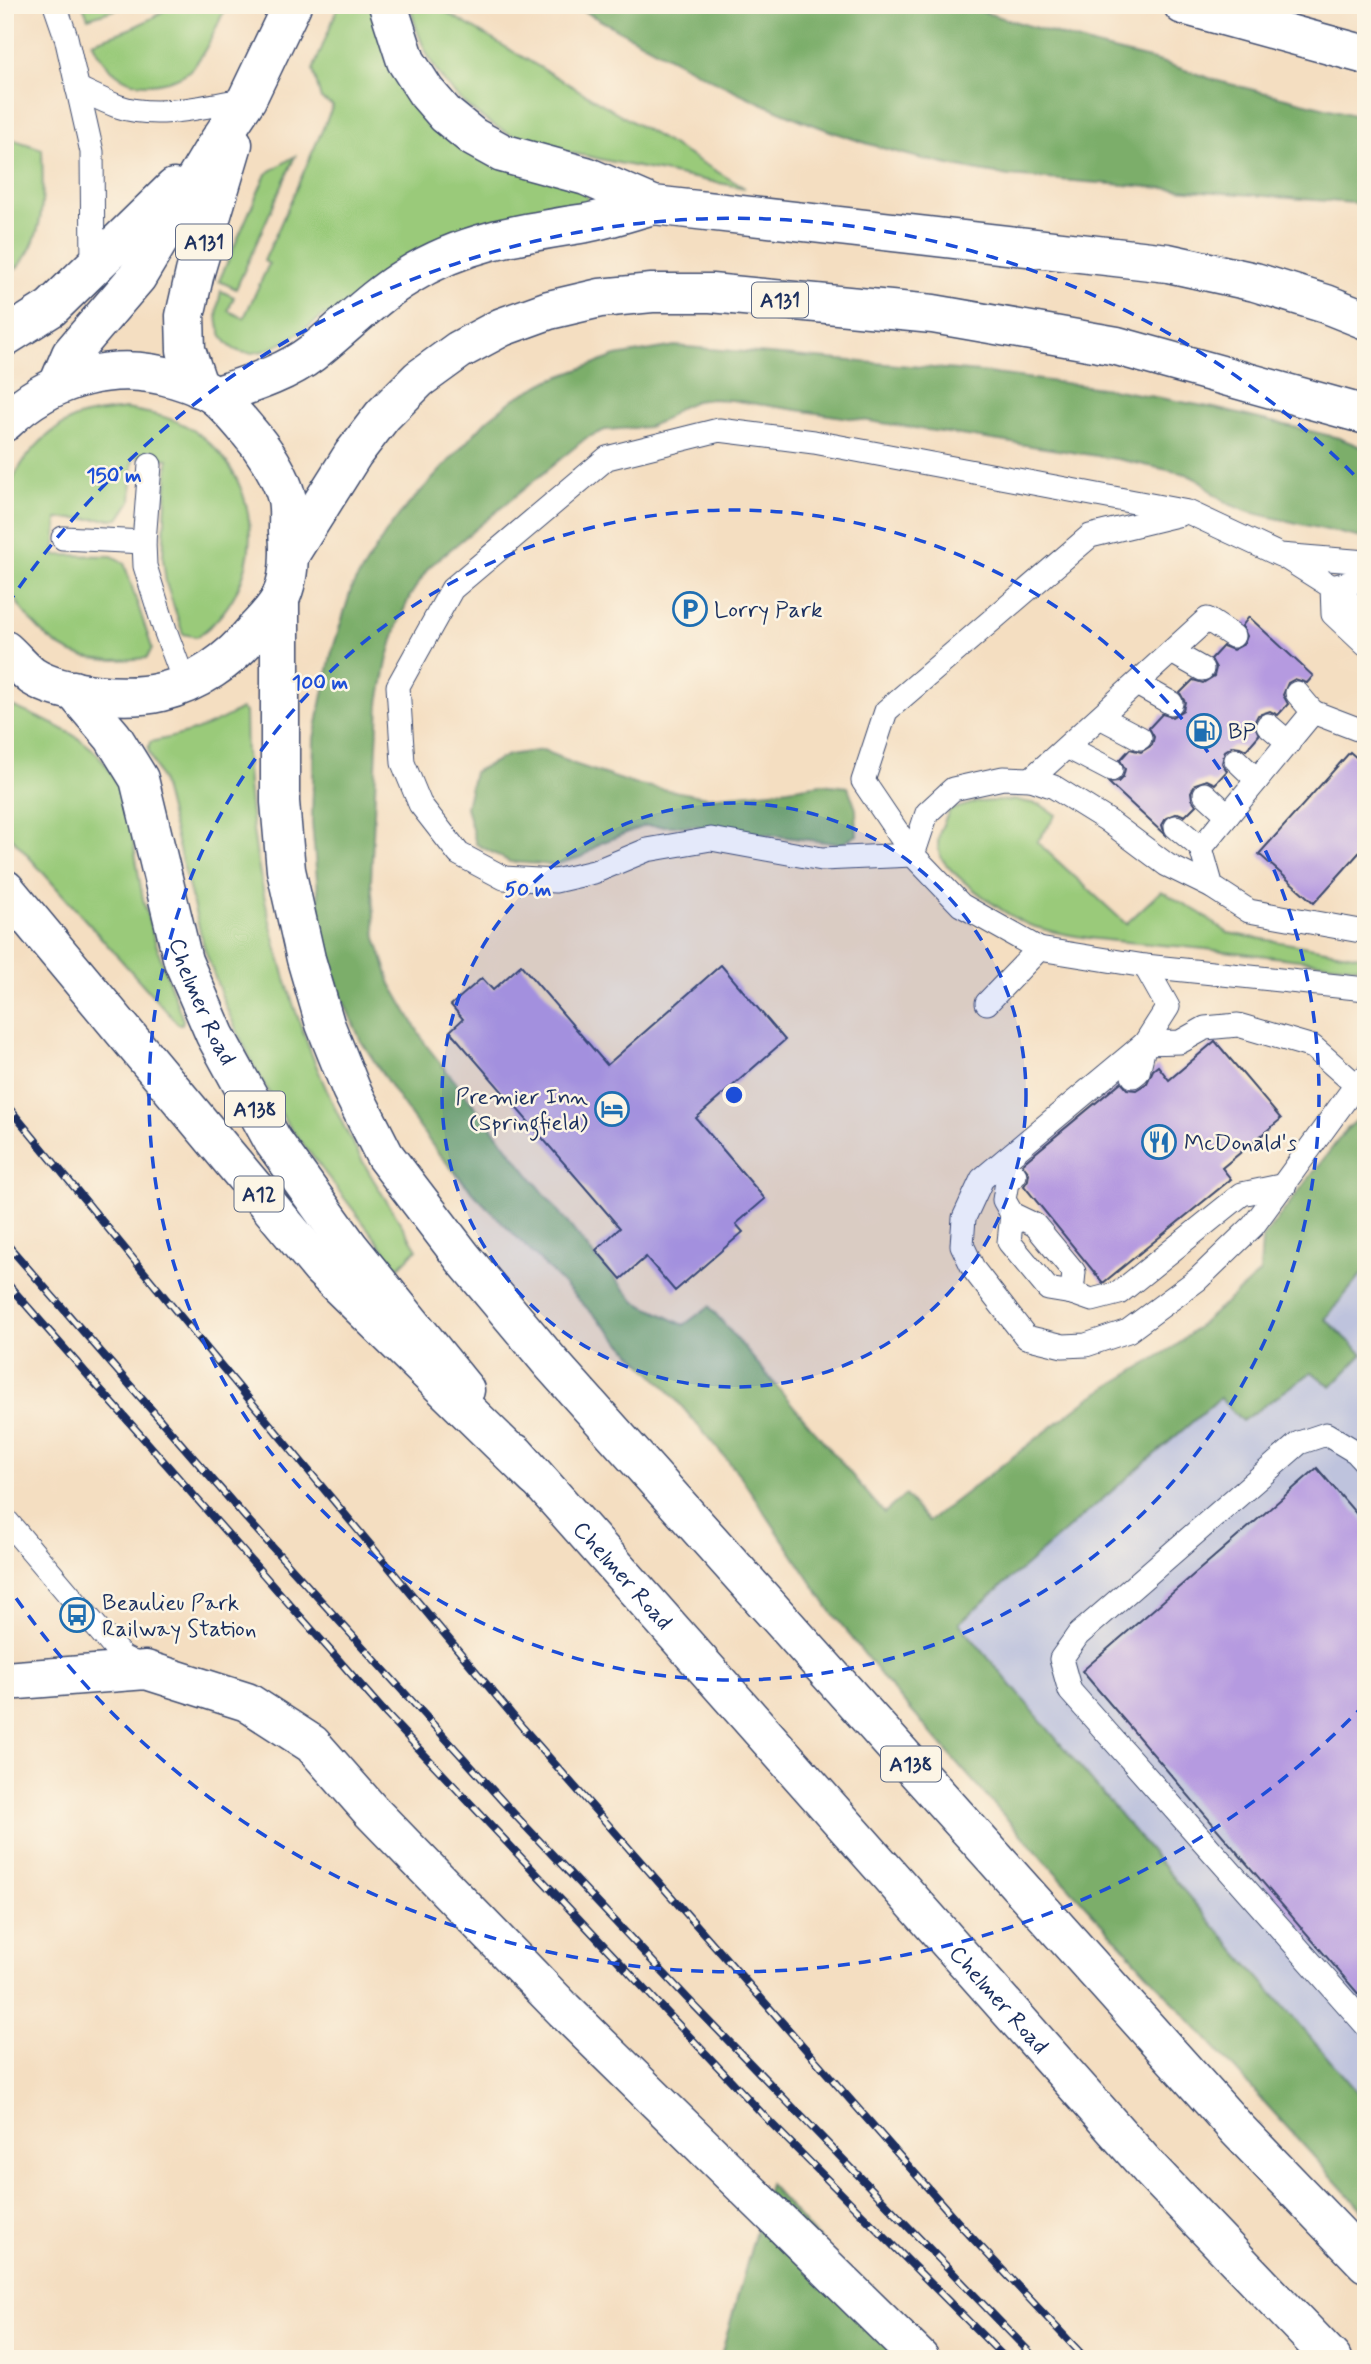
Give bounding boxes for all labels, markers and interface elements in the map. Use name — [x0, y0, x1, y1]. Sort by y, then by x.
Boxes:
road number: A131 — [176, 224, 232, 260]
road number: A131 — [752, 282, 808, 318]
text: 150 m — [86, 462, 142, 490]
parking icon: Lorry Park — [671, 590, 709, 628]
place label: Lorry Park — [714, 596, 823, 626]
text: 100 m — [292, 669, 348, 697]
fuel station icon: BP — [1185, 712, 1223, 750]
place label: BP — [1228, 718, 1256, 748]
text: 50 m — [505, 876, 552, 904]
street label: Chelmer Road — [161, 935, 242, 1071]
place label: Premier Inn (Springfield) — [455, 1083, 588, 1141]
centre of rings — [722, 1083, 746, 1107]
hotel icon: Premier Inn (Springfield) — [593, 1090, 631, 1128]
road number: A138 — [225, 1092, 285, 1126]
restaurant icon: McDonald's — [1140, 1123, 1178, 1161]
place label: McDonald's — [1184, 1129, 1297, 1159]
road number: A12 — [234, 1176, 284, 1212]
street label: Chelmer Road — [565, 1516, 678, 1637]
place label: Beaulieu Park Railway Station — [102, 1589, 257, 1645]
bus stop icon: Beaulieu Park Railway Station — [58, 1596, 96, 1634]
road number: A138 — [881, 1746, 941, 1782]
street label: Chelmer Road — [942, 1940, 1054, 2061]

